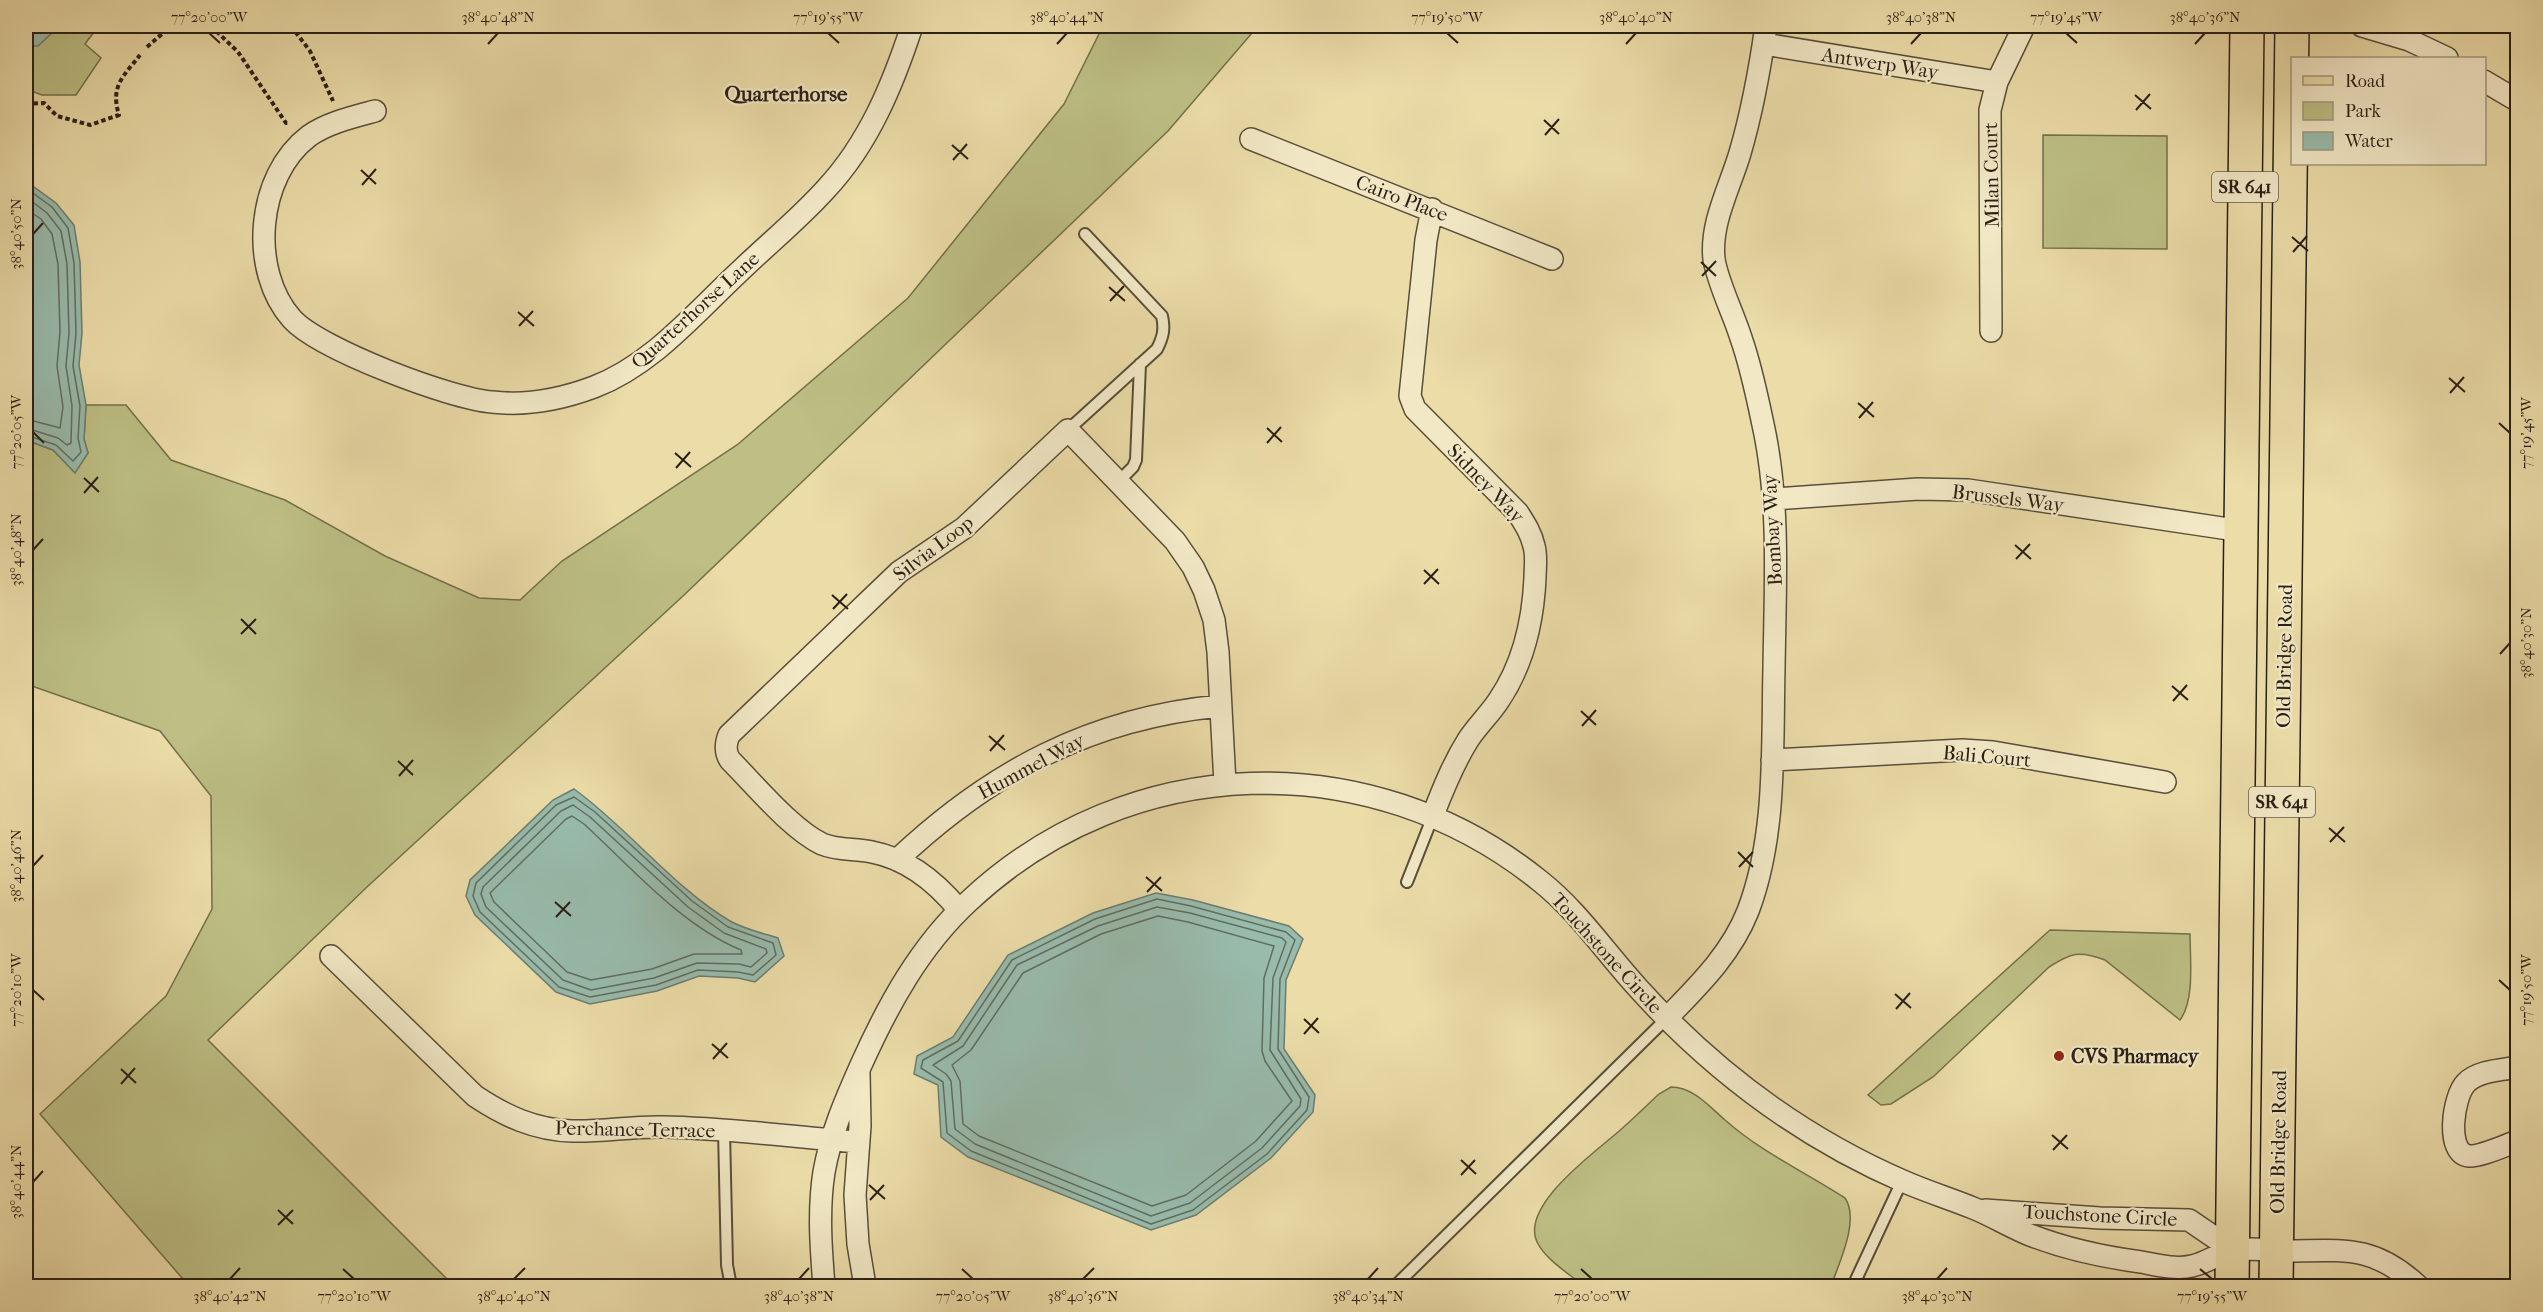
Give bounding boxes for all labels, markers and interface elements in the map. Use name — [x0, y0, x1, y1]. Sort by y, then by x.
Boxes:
text: 77°20'00"W — [171, 8, 248, 26]
text: 38°40'48"N — [461, 8, 535, 26]
text: 77°19'55"W — [793, 8, 864, 26]
text: 38°40'44"N — [1030, 8, 1105, 26]
text: 77°19'50"W — [1411, 8, 1484, 26]
text: 38°40'40"N — [1599, 8, 1674, 26]
text: 38°40'38"N — [1886, 8, 1957, 26]
text: 77°19'45"W — [2030, 8, 2103, 26]
text: 38°40'36"N — [2170, 8, 2241, 26]
street label: Antwerp Way — [1819, 43, 1941, 84]
legend — [2291, 57, 2486, 165]
text: Road — [2345, 71, 2385, 92]
district label: Quarterhorse — [725, 82, 848, 106]
text: Park — [2345, 101, 2382, 122]
street label: Milan Court — [1979, 122, 2004, 228]
text: Water — [2344, 131, 2393, 152]
street label: Cairo Place — [1352, 170, 1451, 227]
road number: SR 641 — [2212, 172, 2278, 202]
text: 38°40'50"N — [7, 198, 25, 270]
street label: Quarterhorse Lane — [627, 247, 764, 374]
text: 77°20'05"W — [7, 393, 25, 469]
text: 77°19'45"W — [2517, 396, 2535, 469]
street label: Sidney Way — [1442, 439, 1530, 529]
street label: Bombay Way — [1758, 472, 1787, 586]
street label: Brussels Way — [1951, 480, 2067, 517]
street label: Silvia Loop — [889, 511, 978, 586]
text: 38°40'48"N — [7, 513, 25, 587]
street label: Old Bridge Road — [2272, 583, 2297, 728]
text: 38°40'30"N — [2517, 607, 2535, 679]
street label: Hummel Way — [974, 728, 1090, 804]
street label: Bali Court — [1942, 741, 2032, 772]
road number: SR 641 — [2249, 787, 2315, 817]
text: 38°40'46"N — [7, 829, 25, 903]
street label: Touchstone Circle — [1546, 888, 1667, 1019]
text: 77°20'10"W — [7, 952, 25, 1027]
text: 77°19'50"W — [2517, 953, 2535, 1026]
place label: CVS Pharmacy — [2071, 1045, 2200, 1068]
marker: CVS Pharmacy — [2052, 1049, 2066, 1063]
street label: Old Bridge Road — [2266, 1069, 2291, 1214]
street label: Perchance Terrace — [555, 1117, 715, 1142]
text: 38°40'44"N — [7, 1144, 25, 1219]
street label: Touchstone Circle — [2022, 1200, 2178, 1231]
text: 38°40'42"N — [193, 1287, 267, 1305]
text: 77°20'10"W — [317, 1287, 392, 1305]
text: 38°40'40"N — [477, 1287, 552, 1305]
text: 38°40'38"N — [764, 1287, 835, 1305]
text: 77°20'05"W — [936, 1287, 1012, 1305]
text: 38°40'36"N — [1048, 1287, 1119, 1305]
text: 38°40'34"N — [1332, 1287, 1404, 1305]
text: 77°20'00"W — [1554, 1287, 1631, 1305]
text: 38°40'30"N — [1901, 1287, 1973, 1305]
text: 77°19'55"W — [2177, 1287, 2248, 1305]

